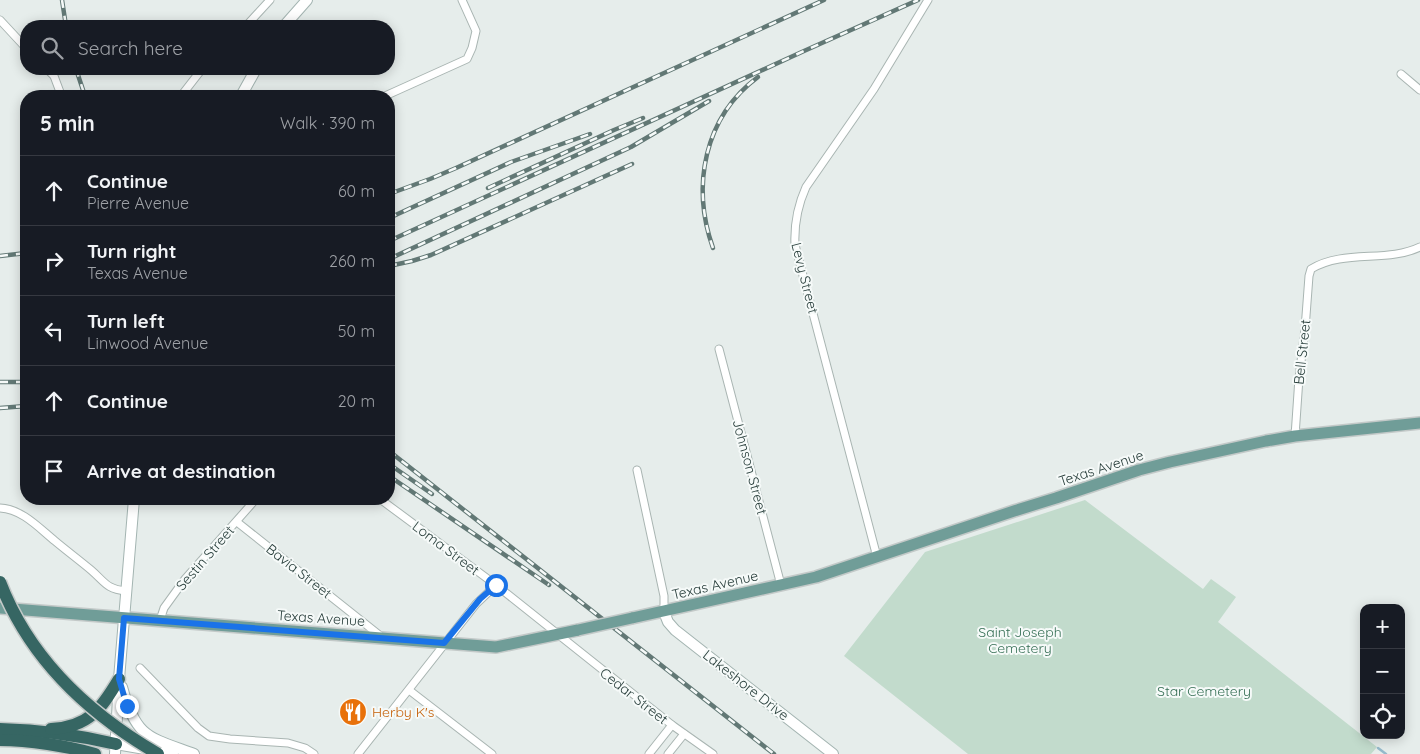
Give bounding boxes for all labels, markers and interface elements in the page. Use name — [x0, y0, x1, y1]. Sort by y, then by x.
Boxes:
search box — [20, 20, 395, 75]
icon: search — [38, 34, 66, 62]
text: Search here — [78, 36, 183, 60]
text: 5 min — [40, 110, 95, 136]
text: Walk · 390 m — [280, 113, 375, 133]
text: Continue — [87, 169, 168, 193]
icon: ahead — [40, 177, 68, 205]
text: 60 m — [338, 181, 375, 201]
text: Pierre Avenue — [87, 193, 189, 213]
text: Turn right — [87, 239, 176, 263]
street label: Levy Street — [787, 241, 823, 316]
icon: right — [40, 247, 68, 275]
text: 260 m — [329, 251, 375, 271]
text: Texas Avenue — [87, 263, 188, 283]
text: Turn left — [87, 309, 165, 333]
icon: left — [40, 317, 68, 345]
street label: Bell Street — [1290, 318, 1314, 386]
text: 50 m — [338, 321, 375, 341]
text: Linwood Avenue — [87, 333, 208, 353]
icon: ahead — [40, 387, 68, 415]
text: Continue — [87, 389, 168, 413]
text: 20 m — [338, 391, 375, 411]
street label: Johnson Street — [729, 417, 771, 517]
street label: Texas Avenue — [1056, 446, 1146, 490]
icon: arrive — [40, 457, 68, 485]
text: Arrive at destination — [87, 459, 276, 483]
street label: Loma Street — [409, 517, 483, 579]
street label: Sestin Street — [172, 522, 238, 594]
street label: Bavia Street — [263, 540, 336, 602]
street label: Texas Avenue — [670, 566, 760, 604]
route start — [485, 574, 508, 597]
map controls — [1360, 604, 1405, 739]
button: + — [1360, 604, 1405, 649]
street label: Texas Avenue — [276, 606, 366, 630]
park label: Saint Joseph Cemetery — [978, 623, 1062, 657]
street label: Lakeshore Drive — [699, 646, 793, 724]
button: − — [1360, 649, 1405, 694]
street label: Cedar Street — [596, 664, 672, 728]
park label: Star Cemetery — [1157, 682, 1251, 700]
button: locate — [1360, 694, 1405, 739]
route end — [116, 695, 139, 718]
restaurant icon: Herby K's — [338, 697, 368, 727]
place label: Herby K's — [372, 703, 434, 721]

